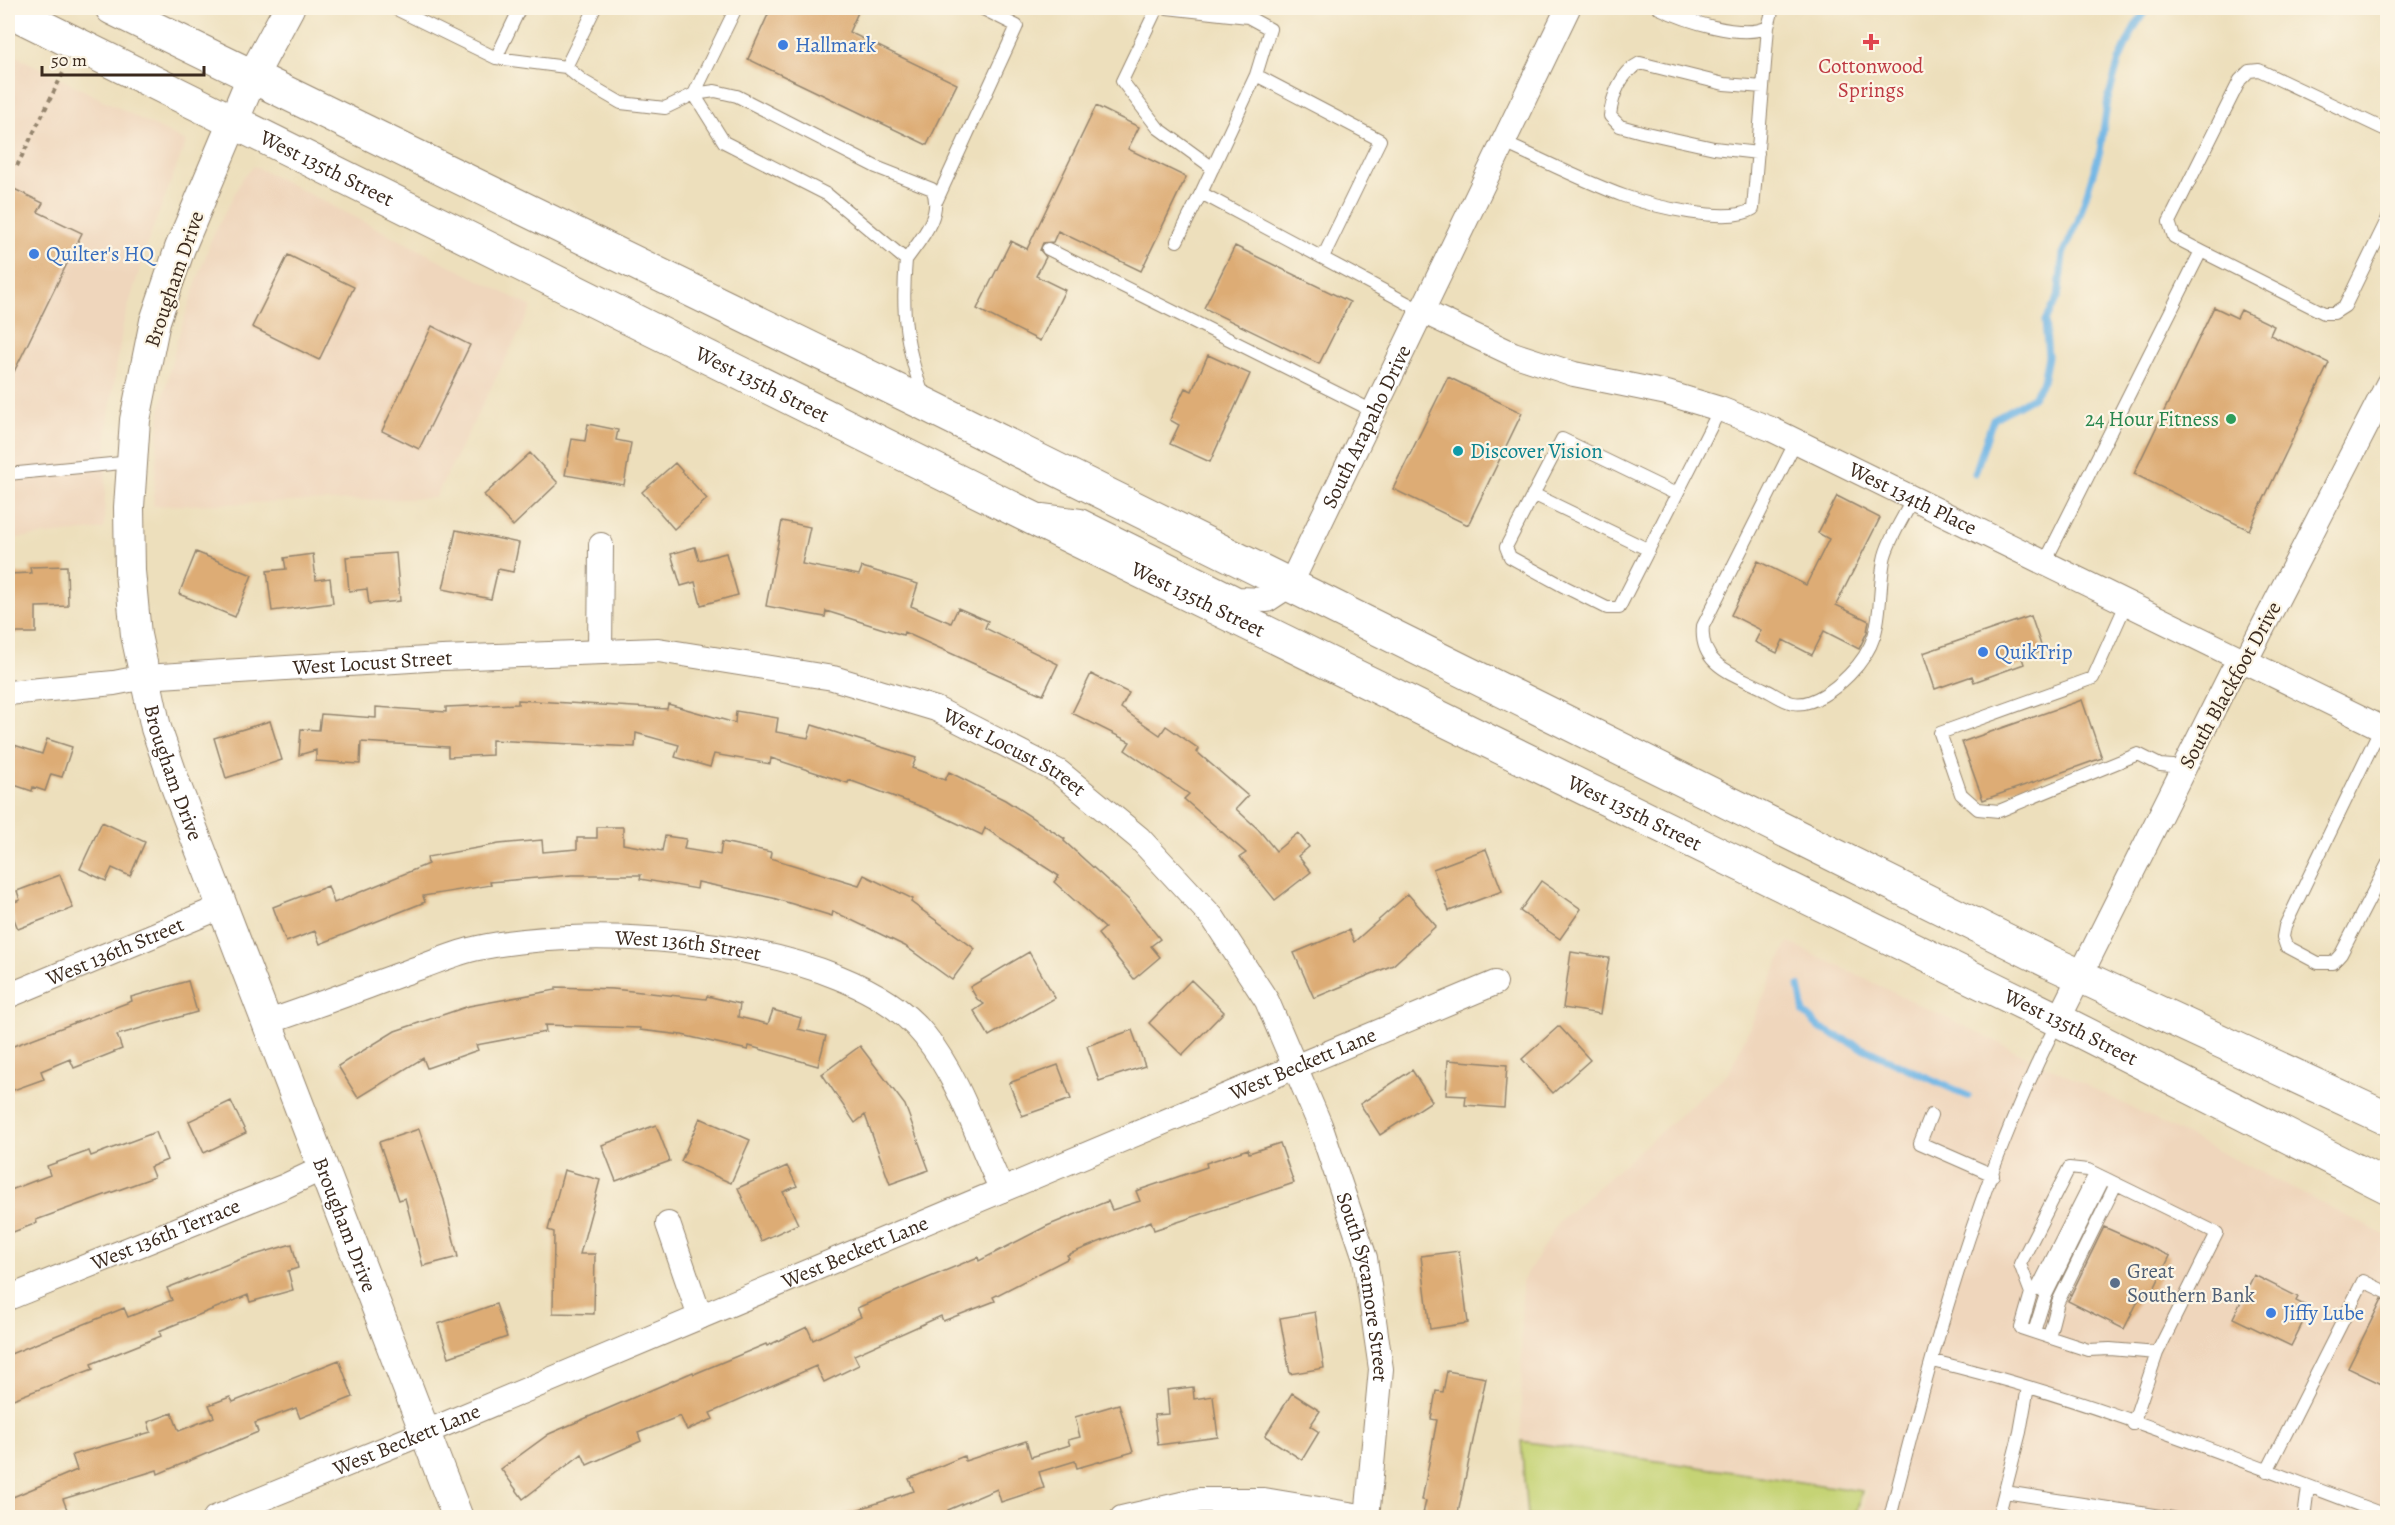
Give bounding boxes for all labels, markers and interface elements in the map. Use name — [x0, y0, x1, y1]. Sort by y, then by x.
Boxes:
place label: Hallmark — [795, 31, 877, 59]
marker: Cottonwood Springs — [1862, 33, 1880, 51]
marker: Hallmark — [776, 38, 790, 52]
scale bar — [42, 39, 204, 77]
text: 50 m — [51, 48, 87, 72]
place label: Cottonwood Springs — [1818, 52, 1924, 104]
street label: West 135th Street — [254, 123, 399, 213]
street label: Brougham Drive — [138, 207, 210, 351]
place label: Quilter's HQ — [46, 240, 157, 268]
marker: Quilter's HQ — [27, 247, 41, 261]
street label: West 135th Street — [690, 339, 834, 429]
street label: South Arapaho Drive — [1315, 340, 1418, 513]
place label: 24 Hour Fitness — [2085, 405, 2219, 433]
marker: 24 Hour Fitness — [2224, 412, 2238, 426]
place label: Discover Vision — [1470, 437, 1603, 465]
marker: Discover Vision — [1451, 444, 1465, 458]
street label: West 134th Place — [1843, 455, 1981, 542]
street label: West 135th Street — [1126, 554, 1270, 644]
street label: South Blackfoot Drive — [2172, 596, 2288, 774]
place label: QuikTrip — [1995, 638, 2073, 666]
street label: West Locust Street — [291, 644, 453, 682]
marker: QuikTrip — [1976, 645, 1990, 659]
street label: West Locust Street — [937, 700, 1092, 803]
street label: Brougham Drive — [137, 702, 210, 844]
street label: West 135th Street — [1562, 768, 1706, 858]
street label: West 136th Street — [41, 910, 188, 993]
street label: West 136th Street — [614, 923, 764, 968]
street label: West 135th Street — [1999, 981, 2143, 1072]
street label: West Beckett Lane — [1224, 1020, 1381, 1107]
street label: Brougham Drive — [306, 1153, 384, 1296]
street label: South Sycamore Street — [1330, 1188, 1395, 1384]
street label: West 136th Terrace — [86, 1192, 244, 1277]
street label: West Beckett Lane — [776, 1209, 932, 1295]
place label: Great Southern Bank — [2127, 1257, 2256, 1309]
marker: Great Southern Bank — [2108, 1276, 2122, 1290]
place label: Jiffy Lube — [2283, 1299, 2364, 1327]
marker: Jiffy Lube — [2264, 1306, 2278, 1320]
street label: West Beckett Lane — [328, 1397, 484, 1483]

